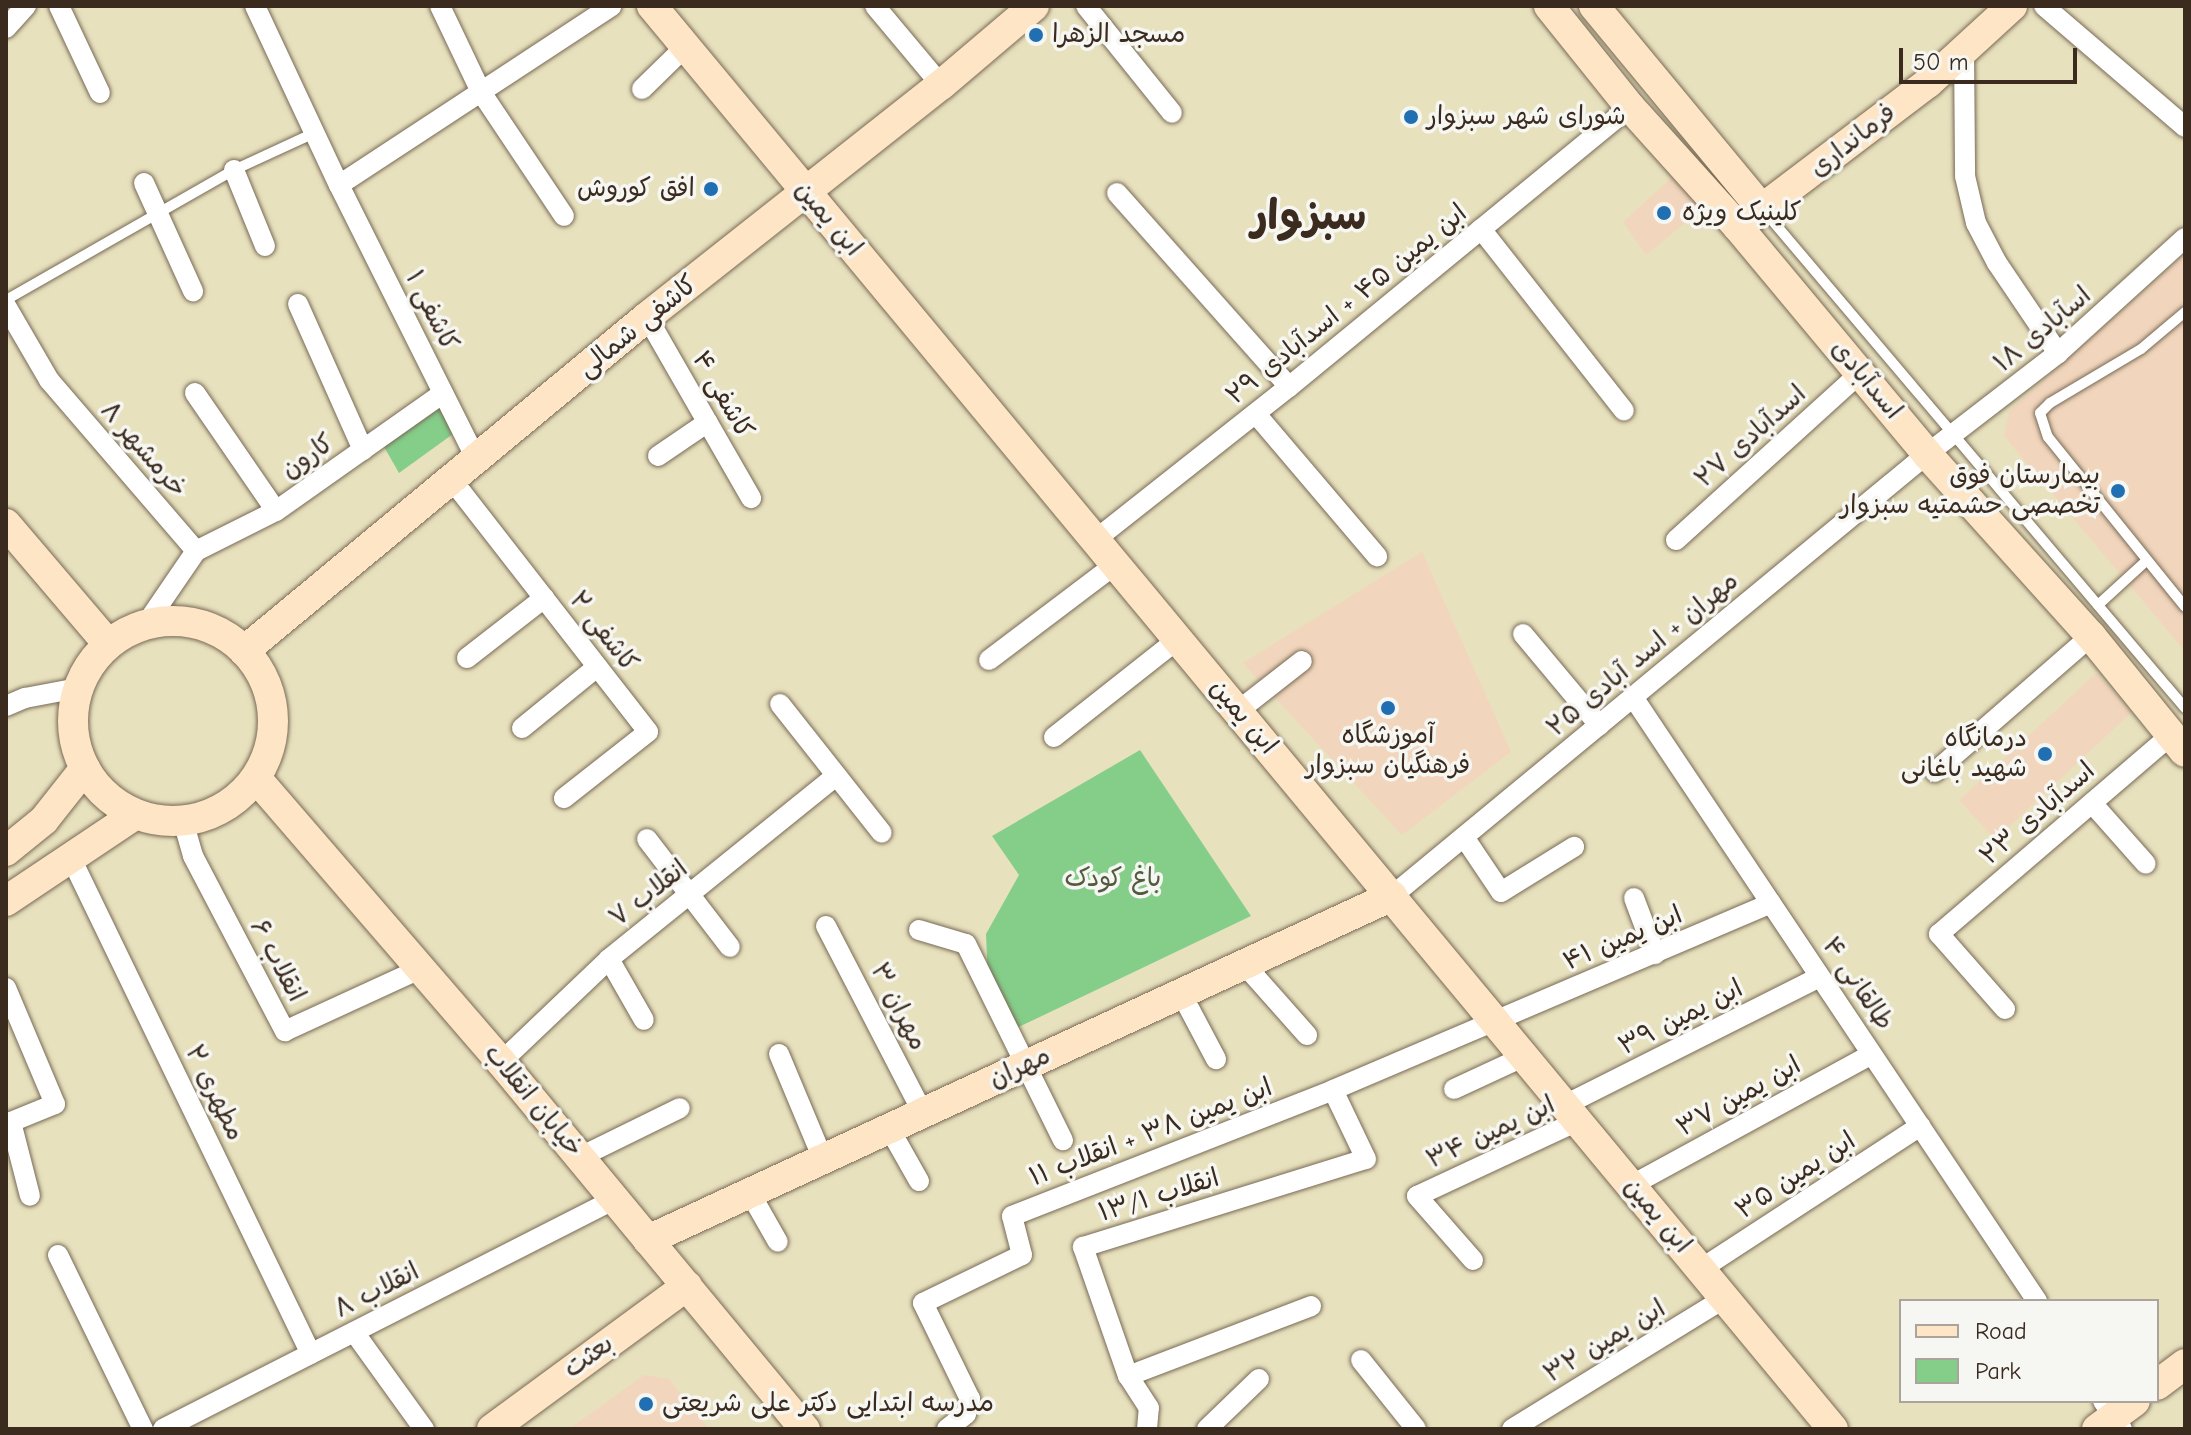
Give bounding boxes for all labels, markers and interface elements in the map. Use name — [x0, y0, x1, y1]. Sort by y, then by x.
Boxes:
place label: مسجد الزهرا — [1052, 19, 1185, 51]
marker: مسجد الزهرا — [1027, 26, 1045, 44]
scale bar — [1903, 32, 2081, 82]
text: 50 m — [1913, 48, 1969, 76]
street label: فرمانداری — [1804, 98, 1902, 184]
place label: شورای شهر سبزوار — [1427, 101, 1626, 133]
marker: شورای شهر سبزوار — [1402, 108, 1420, 126]
place label: افق کوروش — [577, 173, 695, 205]
street label: ابن یمین — [788, 175, 868, 263]
marker: افق کوروش — [702, 180, 720, 198]
district label: سبزوار — [1252, 191, 1366, 241]
place label: کلینیک ویژه — [1682, 197, 1802, 229]
street label: ابن یمین ۴۵ + اسدآبادی ۲۹ — [1220, 198, 1474, 412]
marker: کلینیک ویژه — [1653, 202, 1675, 224]
street label: کاشفی ۱ — [398, 266, 464, 356]
street label: کاشفی شمالی — [572, 269, 704, 385]
street label: اسآبادی ۱۸ — [1988, 280, 2098, 380]
street label: اسدآبادی — [1824, 334, 1908, 426]
street label: کاشفی ۴ — [685, 346, 759, 444]
street label: اسدآبادی ۲۷ — [1689, 379, 1813, 495]
street label: خرمشهر ۸ — [93, 396, 193, 504]
street label: کارون — [276, 428, 340, 486]
place label: بیمارستان فوق تخصصی حشمتیه سبزوار — [1840, 460, 2100, 522]
marker: بیمارستان فوق تخصصی حشمتیه سبزوار — [2107, 480, 2129, 502]
street label: مهران + اسد آبادی ۲۵ — [1541, 566, 1745, 744]
street label: کاشفی ۲ — [562, 585, 644, 679]
street label: ابن یمین — [1203, 673, 1283, 761]
marker: آموزشگاه فرهنگیان سبزوار — [1379, 699, 1397, 717]
place label: آموزشگاه فرهنگیان سبزوار — [1306, 720, 1470, 782]
place label: درمانگاه شهید باغانی — [1901, 723, 2027, 784]
marker: درمانگاه شهید باغانی — [2034, 743, 2056, 765]
street label: اسدآبادی ۲۳ — [1974, 756, 2102, 872]
street label: انقلاب ۷ — [603, 854, 695, 934]
park label: باغ کودک — [1065, 863, 1161, 895]
street label: ابن یمین ۴۱ — [1559, 900, 1687, 978]
street label: انقلاب ۶ — [242, 915, 312, 1007]
street label: طالقانی ۴ — [1815, 932, 1899, 1036]
street label: مهران ۳ — [863, 958, 933, 1056]
street label: ابن یمین ۳۹ — [1614, 973, 1748, 1063]
street label: خیابان انقلاب — [477, 1038, 589, 1164]
street label: مطهری ۲ — [178, 1040, 250, 1146]
street label: مهران — [984, 1040, 1056, 1096]
street label: ابن یمین ۳۷ — [1671, 1050, 1807, 1144]
street label: ابن یمین ۳۸ + انقلاب ۱۱ — [1025, 1072, 1277, 1194]
street label: ابن یمین ۳۴ — [1422, 1090, 1560, 1176]
street label: ابن یمین ۳۵ — [1730, 1126, 1862, 1226]
street label: انقلاب ۱۳/۱ — [1095, 1163, 1223, 1229]
street label: ابن یمین — [1617, 1172, 1697, 1260]
street label: انقلاب ۸ — [329, 1256, 425, 1326]
street label: ابن یمین ۳۲ — [1539, 1294, 1671, 1390]
legend — [1899, 1299, 2159, 1403]
text: Road — [1975, 1317, 2027, 1345]
street label: بعثت — [558, 1329, 620, 1385]
text: Park — [1975, 1357, 2021, 1385]
place label: مدرسه ابتدایی دکتر علی شریعتی — [662, 1388, 994, 1420]
marker: مدرسه ابتدایی دکتر علی شریعتی — [637, 1395, 655, 1413]

